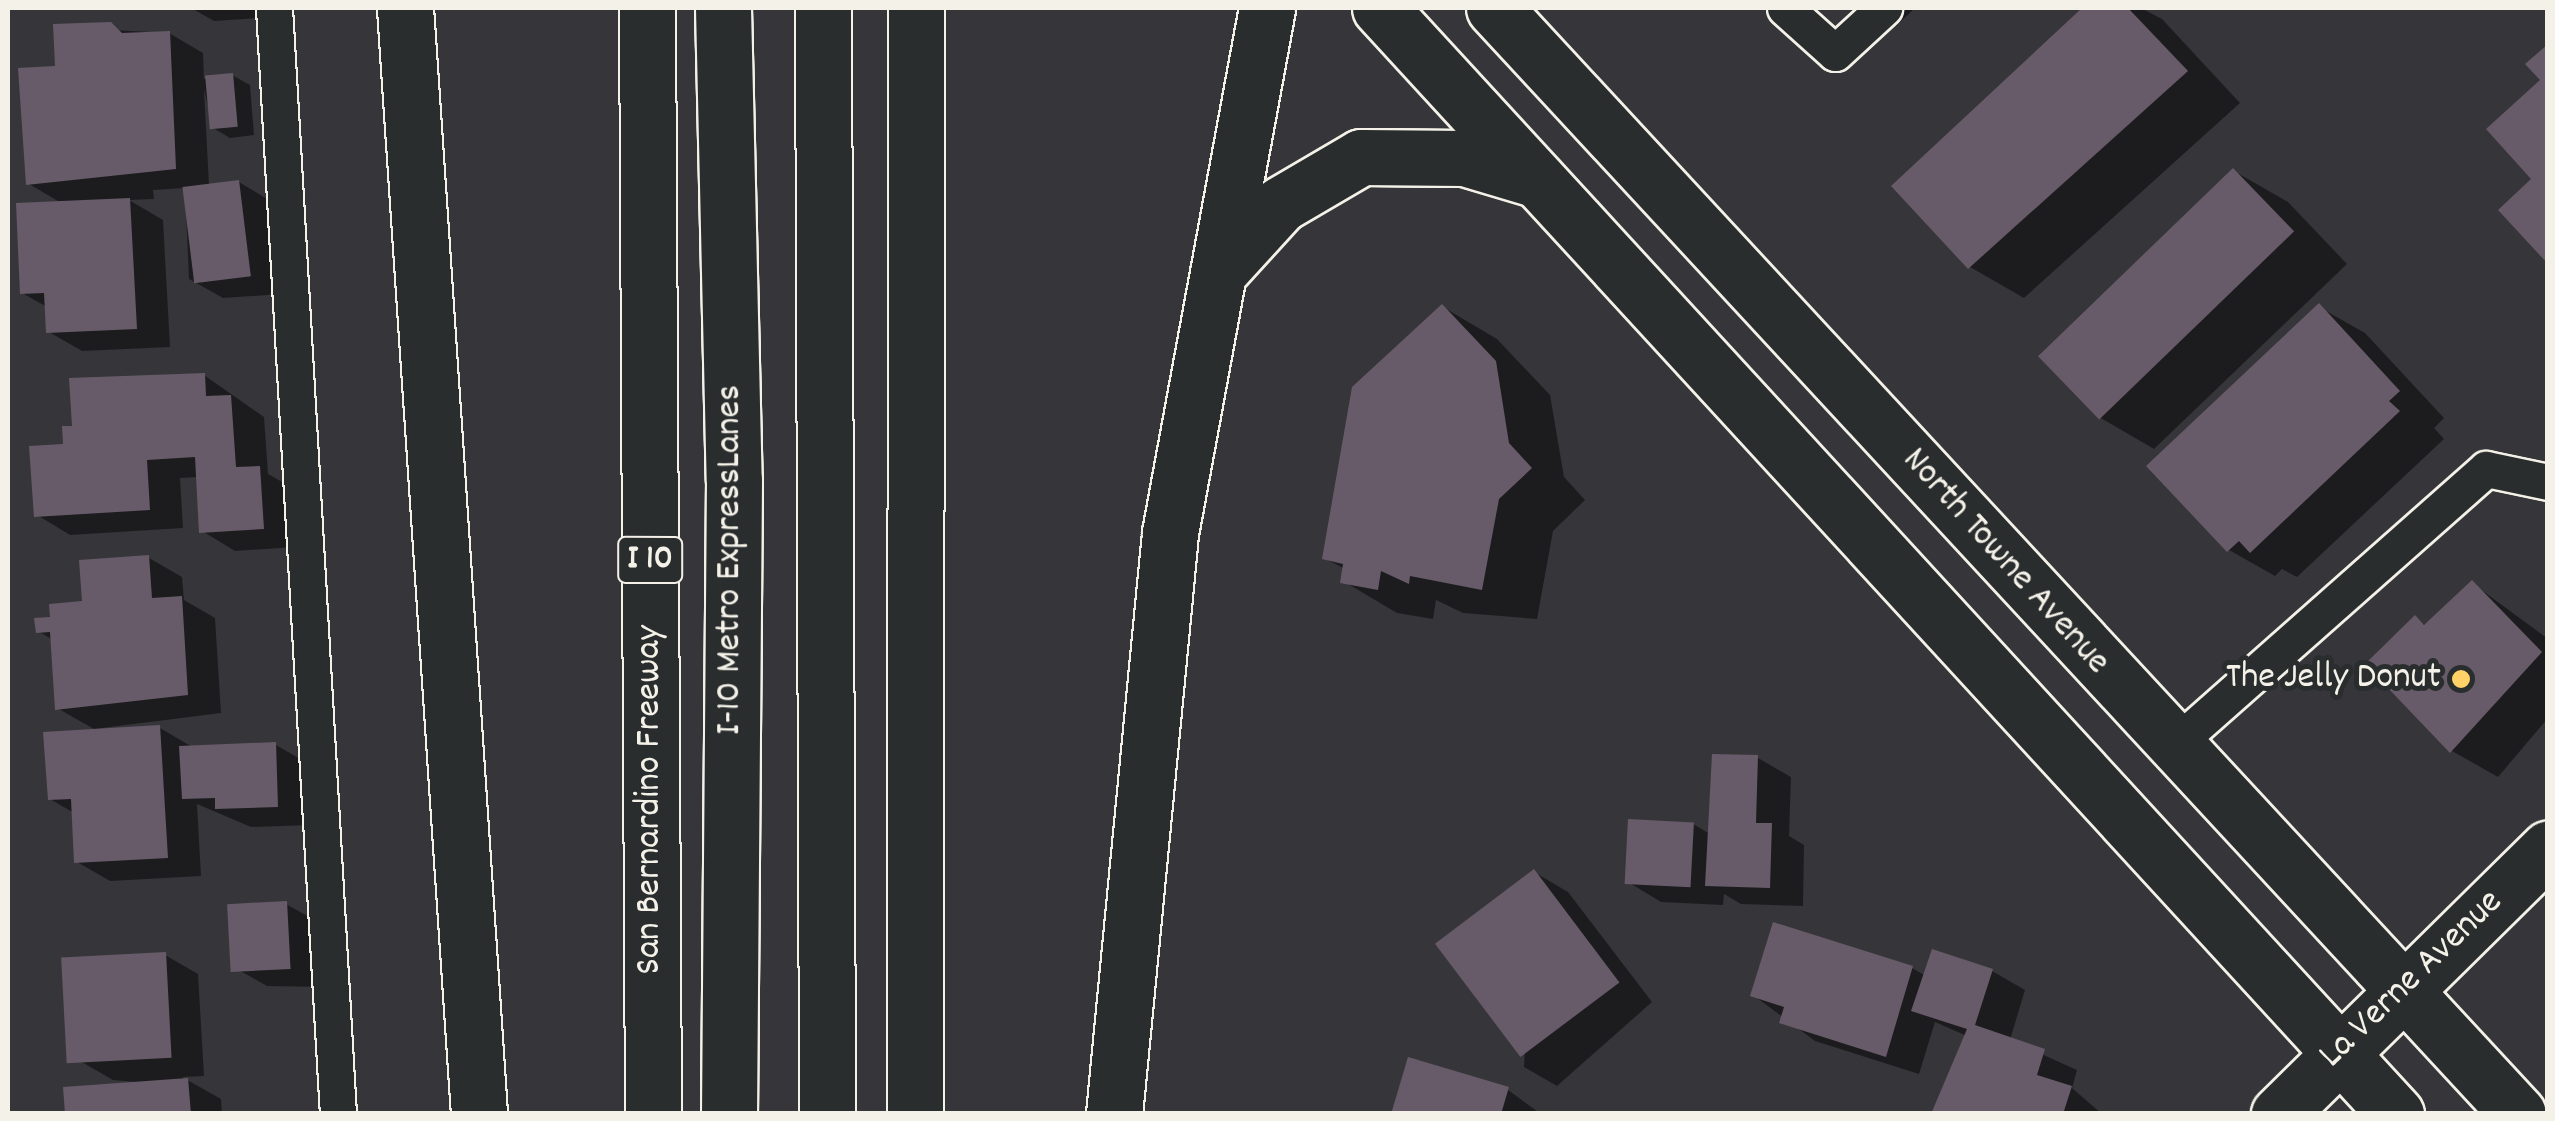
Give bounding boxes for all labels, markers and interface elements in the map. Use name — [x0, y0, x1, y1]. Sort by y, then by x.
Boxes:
street label: I-10 Metro ExpressLanes — [708, 385, 754, 735]
street label: North Towne Avenue — [1891, 439, 2119, 685]
road number: I 10 — [615, 530, 685, 590]
street label: San Bernardino Freeway — [628, 625, 674, 975]
place label: The Jelly Donut — [2226, 656, 2441, 702]
marker: The Jelly Donut — [2450, 668, 2472, 690]
street label: La Verne Avenue — [2311, 881, 2513, 1079]

